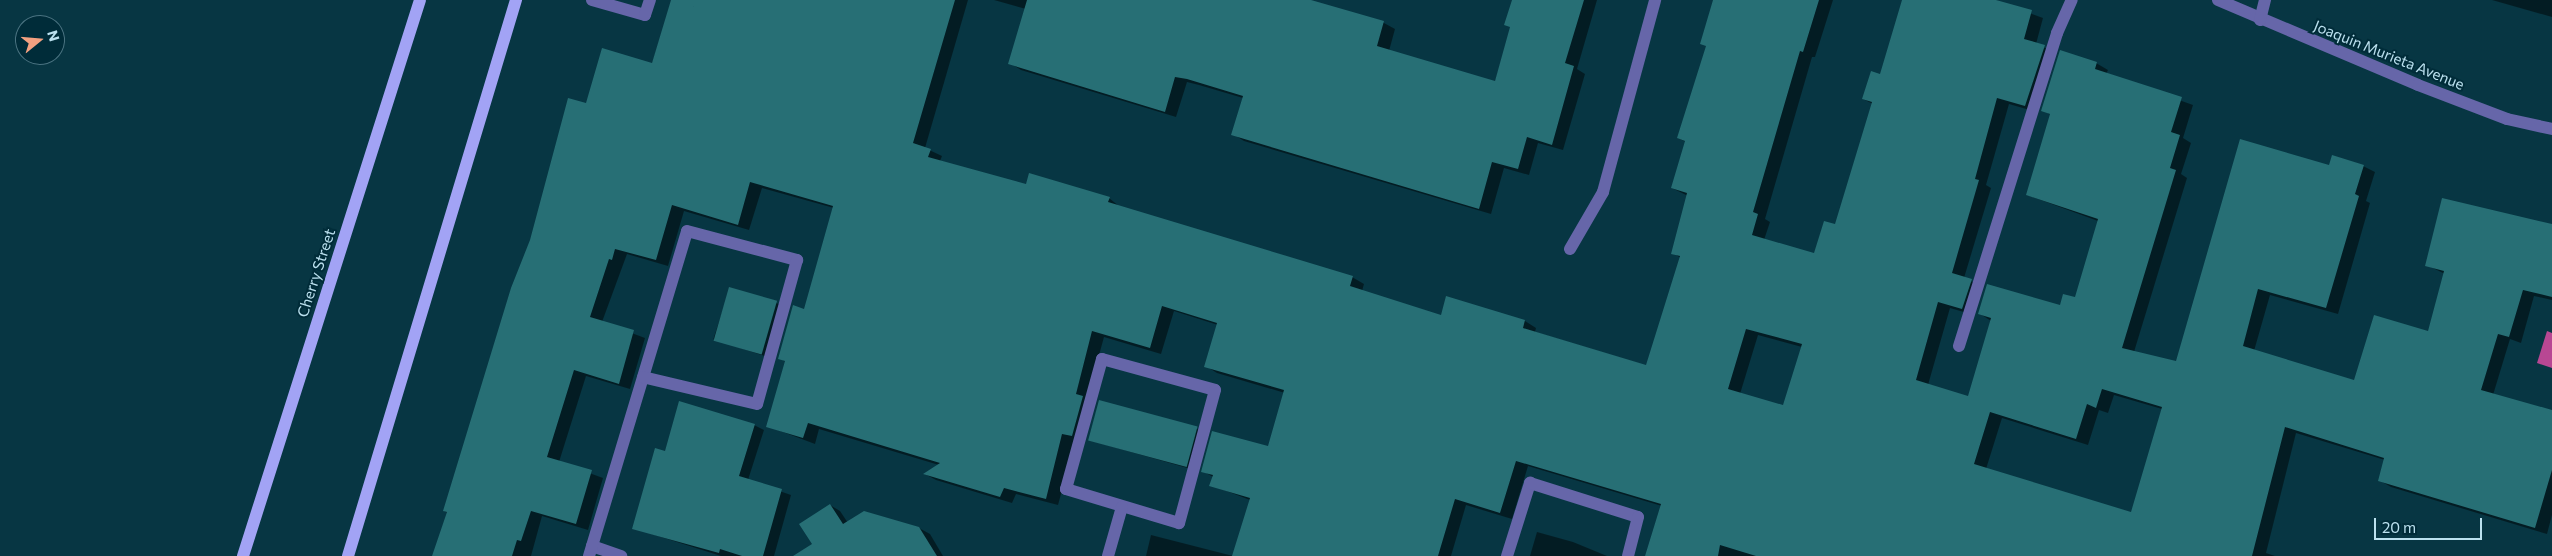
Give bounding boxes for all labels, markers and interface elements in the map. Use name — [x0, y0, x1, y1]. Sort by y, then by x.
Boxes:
north arrow — [15, 15, 65, 65]
street label: Joaquin Murieta Avenue — [2311, 17, 2467, 93]
text: N — [44, 28, 64, 43]
street label: Cherry Street — [293, 227, 339, 319]
scale bar — [2377, 508, 2484, 540]
text: 20 m — [2382, 518, 2416, 536]

